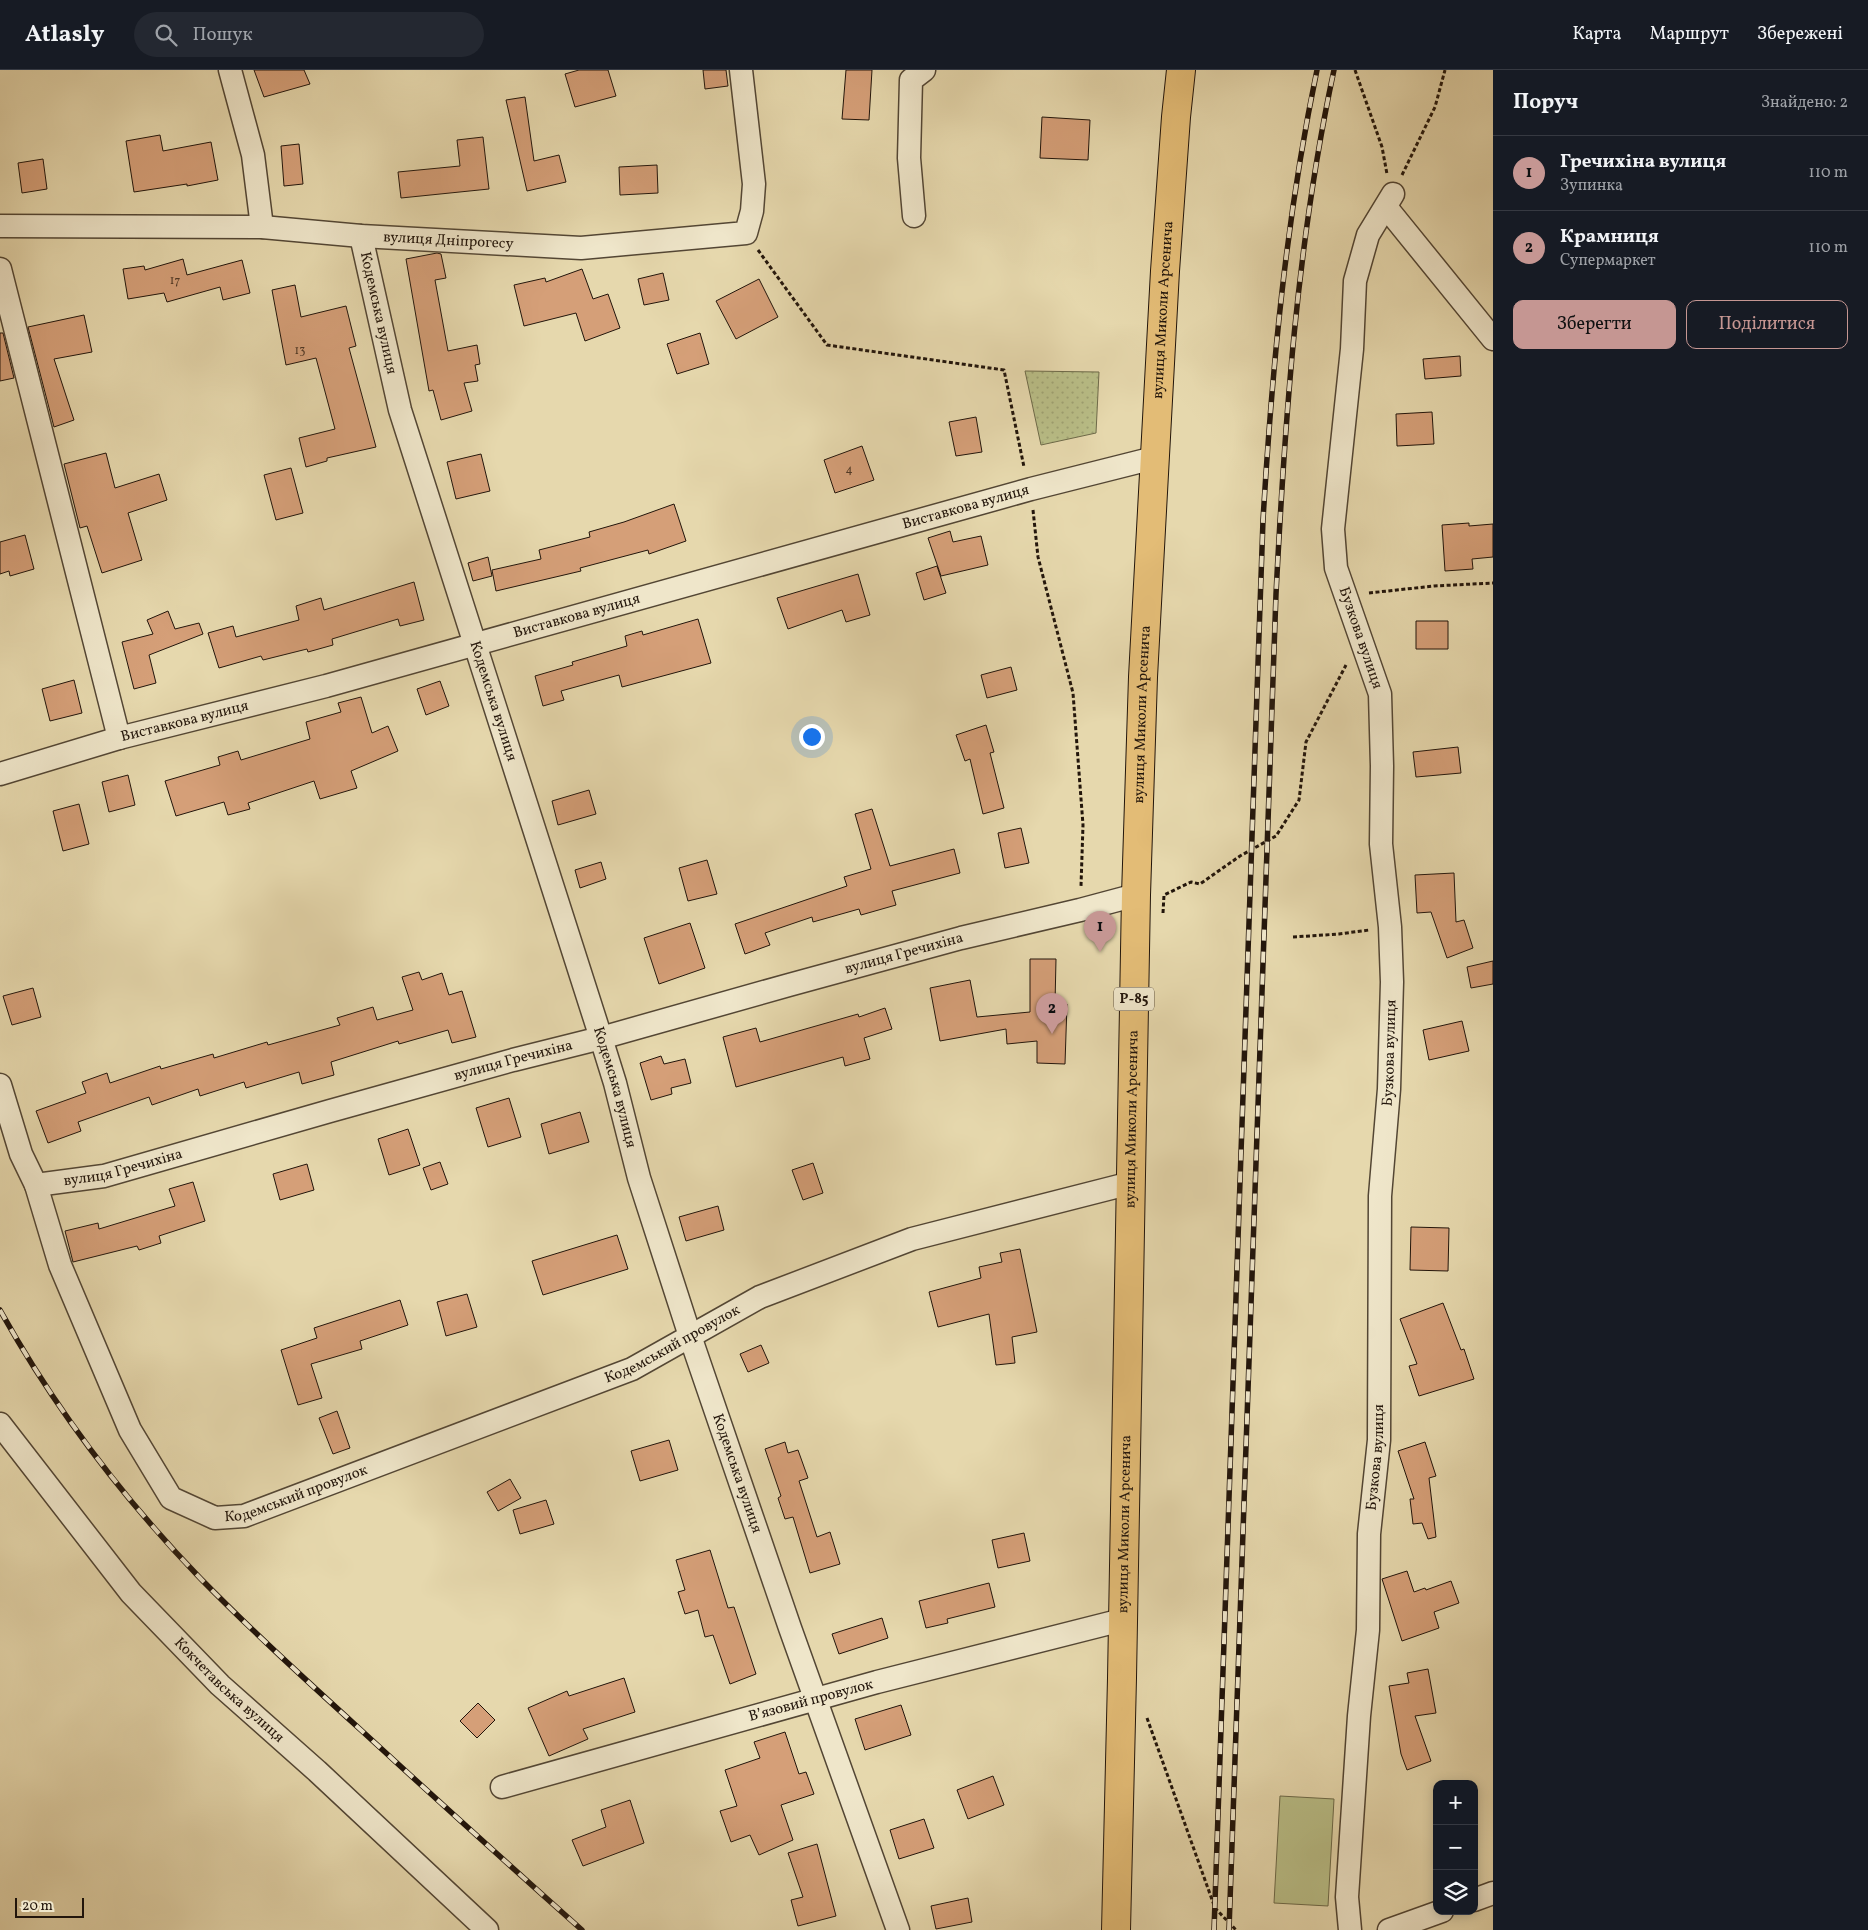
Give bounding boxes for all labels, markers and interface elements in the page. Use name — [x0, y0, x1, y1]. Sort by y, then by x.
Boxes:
search box — [134, 12, 484, 57]
text: Atlasly — [25, 18, 104, 52]
icon: search — [152, 21, 180, 49]
text: Пошук — [192, 22, 253, 48]
text: Карта — [1573, 22, 1621, 47]
text: Маршрут — [1649, 22, 1729, 47]
text: Збережені — [1757, 22, 1843, 47]
text: Поруч — [1513, 88, 1578, 117]
text: Знайдено: 2 — [1761, 92, 1848, 114]
text: Гречихіна вулиця — [1560, 149, 1726, 175]
text: 1 — [1526, 162, 1532, 184]
text: 110 m — [1809, 162, 1848, 184]
text: Зупинка — [1560, 175, 1623, 197]
street label: вулиця Миколи Арсенича — [1148, 220, 1179, 399]
text: Крамниця — [1560, 224, 1659, 250]
street label: вулиця Дніпрогесу — [383, 227, 514, 255]
text: 2 — [1525, 237, 1533, 259]
text: 110 m — [1809, 237, 1848, 259]
street label: Кодемська вулиця — [354, 250, 402, 377]
text: Супермаркет — [1560, 250, 1656, 272]
house number: 17 — [170, 273, 180, 289]
button: Зберегти — [1513, 300, 1676, 349]
button: Поділитися — [1686, 300, 1848, 349]
house number: 13 — [295, 343, 305, 359]
house number: 4 — [845, 462, 853, 478]
street label: Виставкова вулиця — [900, 479, 1032, 535]
street label: Бузкова вулиця — [1333, 584, 1387, 692]
street label: Виставкова вулиця — [511, 588, 643, 644]
street label: вулиця Миколи Арсенича — [1128, 625, 1156, 804]
street label: Кодемська вулиця — [464, 638, 522, 764]
street label: Виставкова вулиця — [119, 695, 251, 748]
your location — [799, 724, 825, 750]
pin: 1 — [1084, 911, 1116, 952]
street label: вулиця Гречихіна — [842, 927, 966, 980]
road number: Р-85 — [1114, 988, 1154, 1011]
pin: 2 — [1036, 993, 1068, 1034]
street label: Бузкова вулиця — [1377, 999, 1402, 1107]
street label: Кодемська вулиця — [588, 1024, 642, 1150]
street label: вулиця Миколи Арсенича — [1120, 1030, 1144, 1208]
street label: вулиця Гречихіна — [452, 1035, 575, 1086]
street label: вулиця Гречихіна — [62, 1143, 185, 1192]
street label: Кодемський провулок — [602, 1300, 744, 1389]
street label: Бузкова вулиця — [1361, 1404, 1390, 1512]
street label: Кодемська вулиця — [707, 1411, 767, 1536]
street label: вулиця Миколи Арсенича — [1113, 1435, 1137, 1613]
street label: Кодемський провулок — [224, 1460, 371, 1528]
street label: Кокчетавська вулиця — [169, 1633, 289, 1748]
street label: Вʼязовий провулок — [746, 1674, 876, 1728]
map controls — [1433, 1780, 1478, 1915]
button: + — [1433, 1780, 1478, 1825]
button: − — [1433, 1825, 1478, 1870]
button: layers — [1433, 1870, 1478, 1915]
scale bar — [15, 1895, 84, 1918]
text: 20 m — [22, 1897, 53, 1916]

